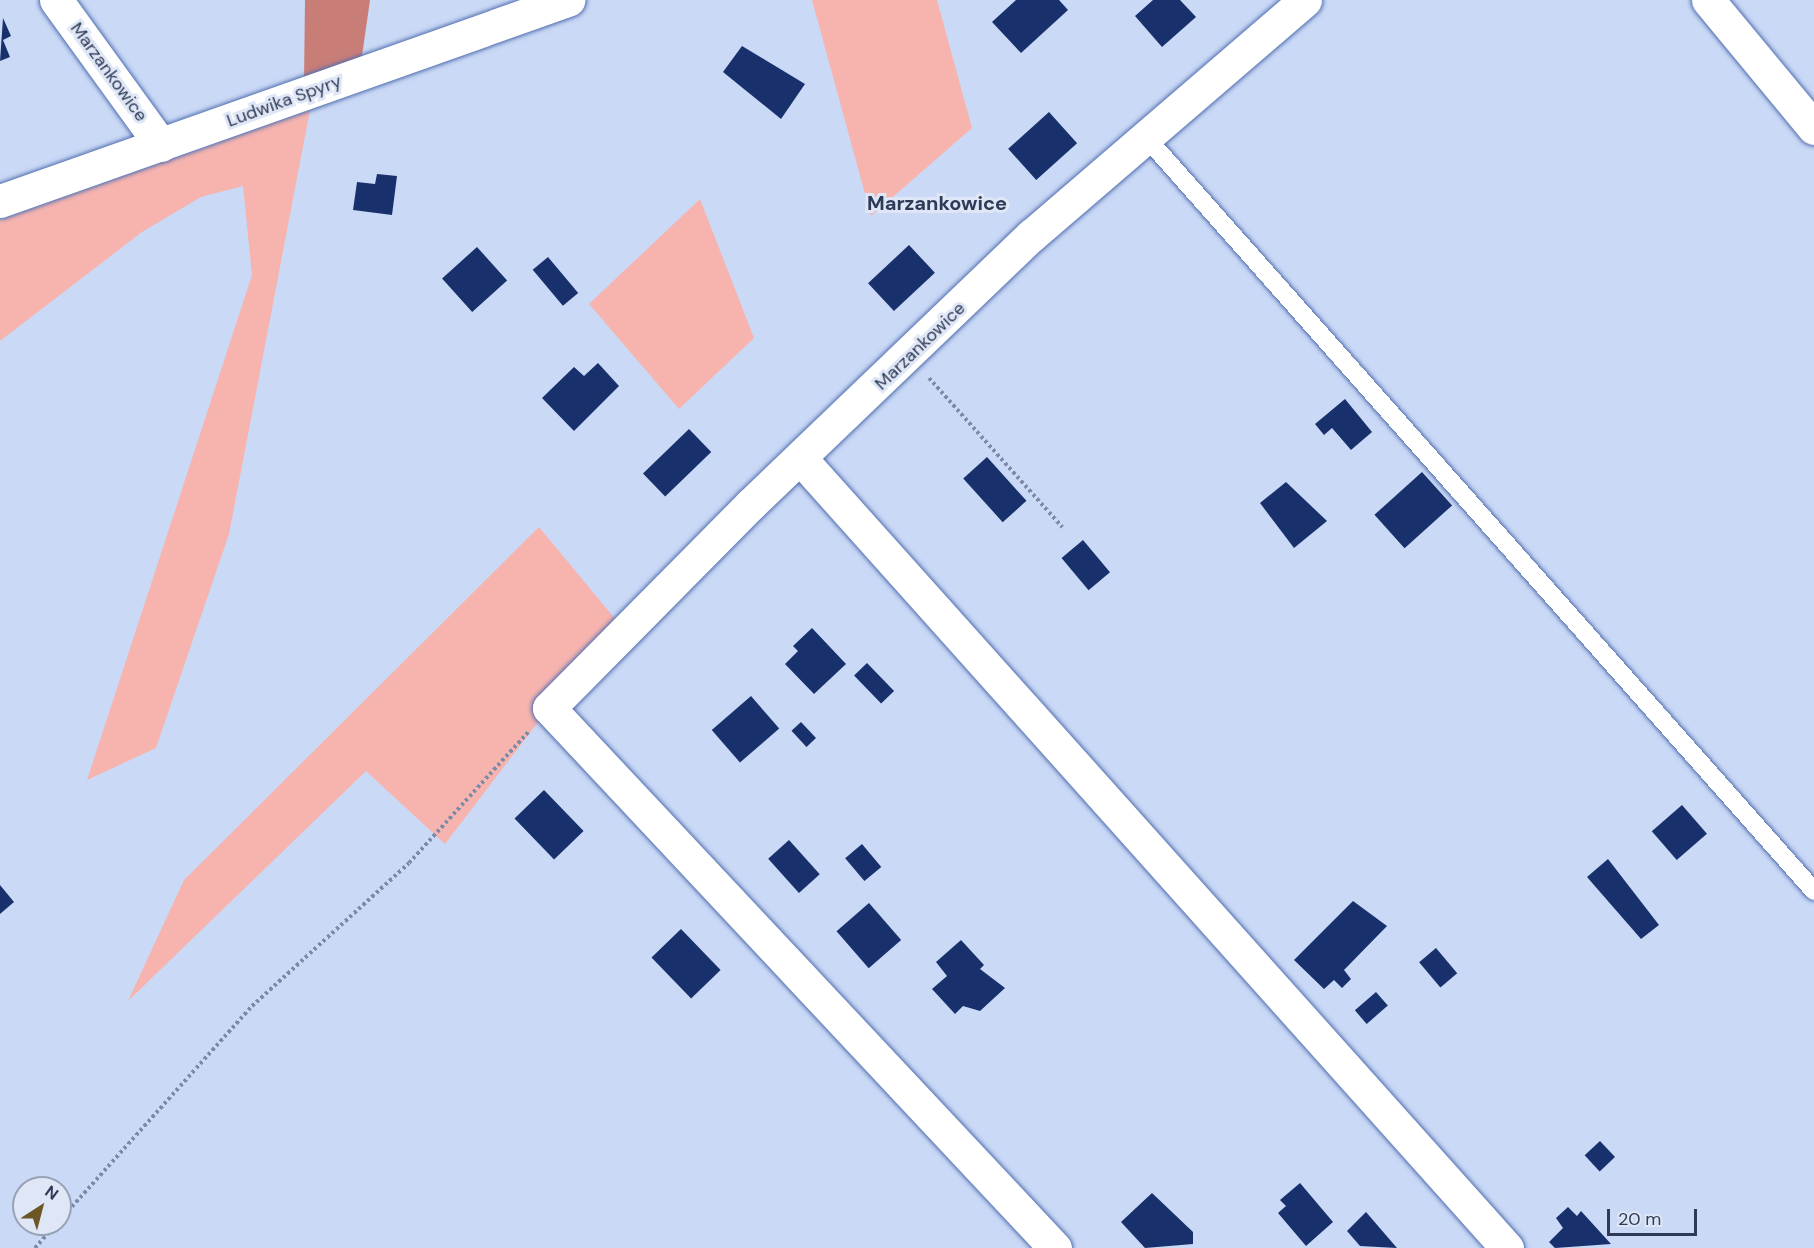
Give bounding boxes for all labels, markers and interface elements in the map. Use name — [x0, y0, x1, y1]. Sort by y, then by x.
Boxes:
street label: Marzankowice — [66, 18, 152, 126]
street label: Ludwika Spyry — [224, 70, 344, 132]
district label: Marzankowice — [867, 191, 1007, 215]
street label: Marzankowice — [870, 297, 970, 395]
north arrow — [12, 1176, 72, 1236]
text: N — [41, 1181, 63, 1205]
scale bar — [1610, 1197, 1700, 1235]
text: 20 m — [1618, 1207, 1661, 1231]

